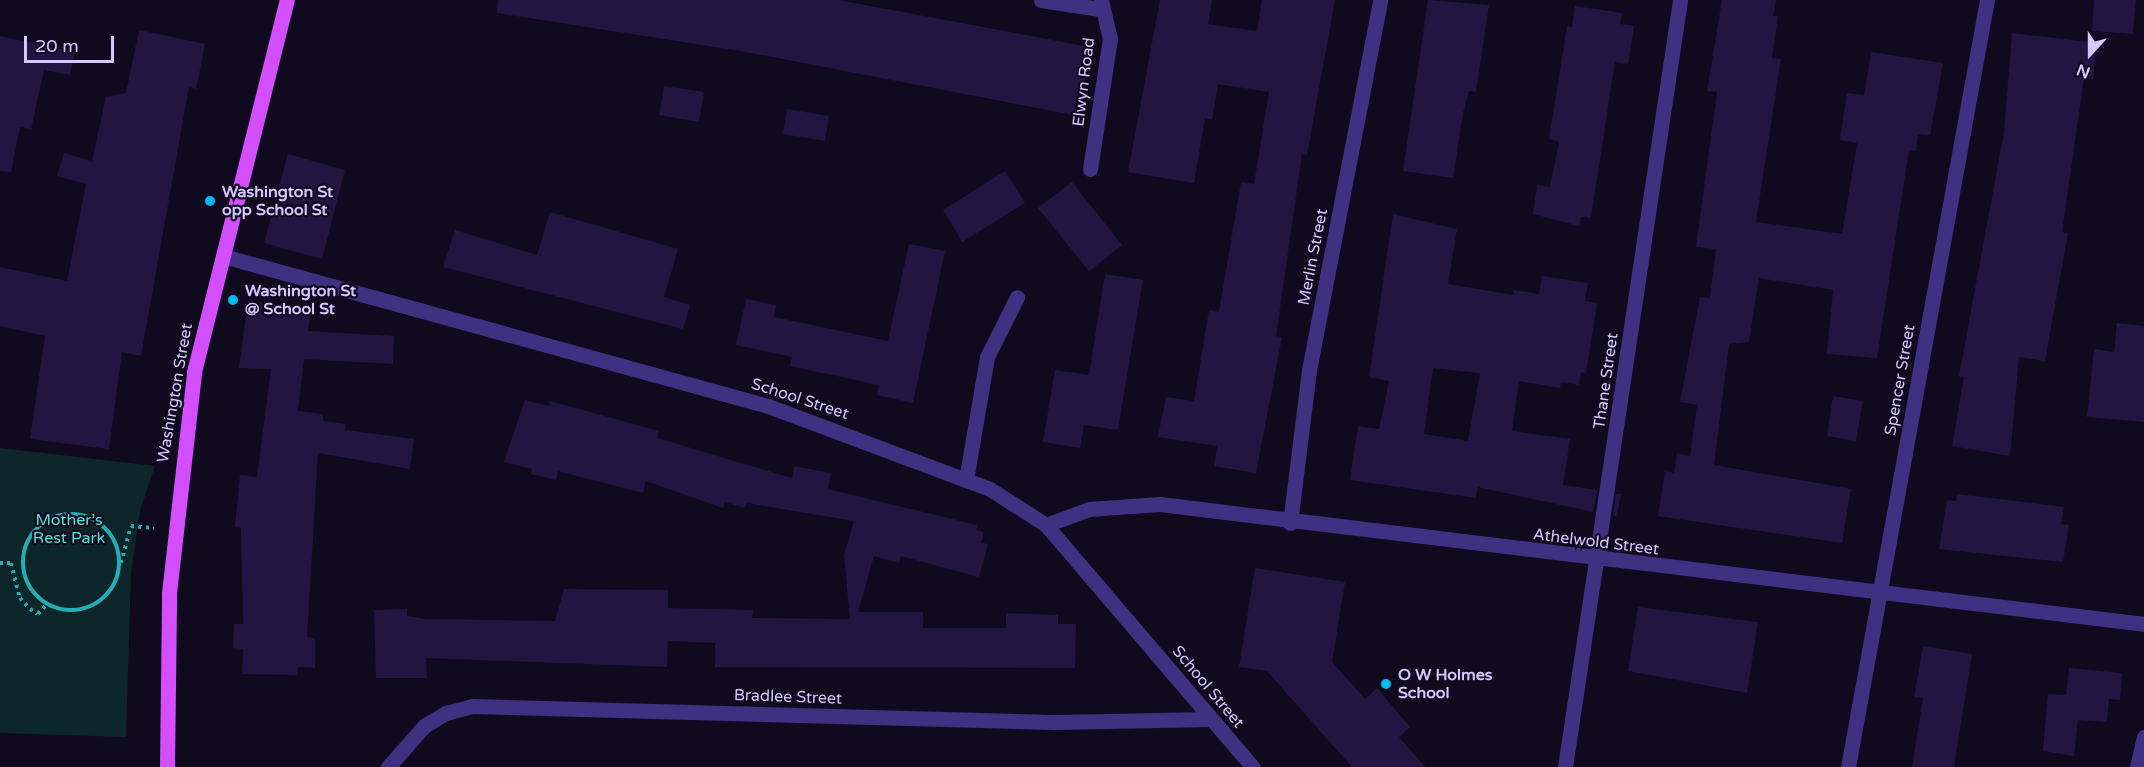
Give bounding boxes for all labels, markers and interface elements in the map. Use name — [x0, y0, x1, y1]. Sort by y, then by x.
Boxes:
scale bar — [27, 24, 117, 62]
north arrow — [2060, 24, 2120, 84]
text: 20 m — [35, 35, 79, 57]
street label: Elwyn Road — [1069, 36, 1099, 128]
text: N — [2074, 59, 2093, 82]
place label: Washington St opp School St — [222, 182, 333, 220]
marker: Washington St opp School St — [203, 194, 217, 208]
street label: Merlin Street — [1294, 207, 1332, 307]
place label: Washington St @ School St — [245, 281, 356, 319]
marker: Washington St @ School St — [226, 293, 240, 307]
street label: Washington Street — [153, 322, 197, 464]
street label: Spencer Street — [1881, 323, 1919, 437]
street label: Thane Street — [1590, 332, 1622, 430]
street label: School Street — [749, 374, 851, 424]
park label: Mother’s Rest Park — [33, 510, 105, 548]
street label: Athelwold Street — [1532, 525, 1660, 559]
street label: School Street — [1168, 642, 1248, 732]
place label: O W Holmes School — [1398, 665, 1492, 703]
marker: O W Holmes School — [1379, 677, 1393, 691]
street label: Bradlee Street — [734, 686, 842, 708]

